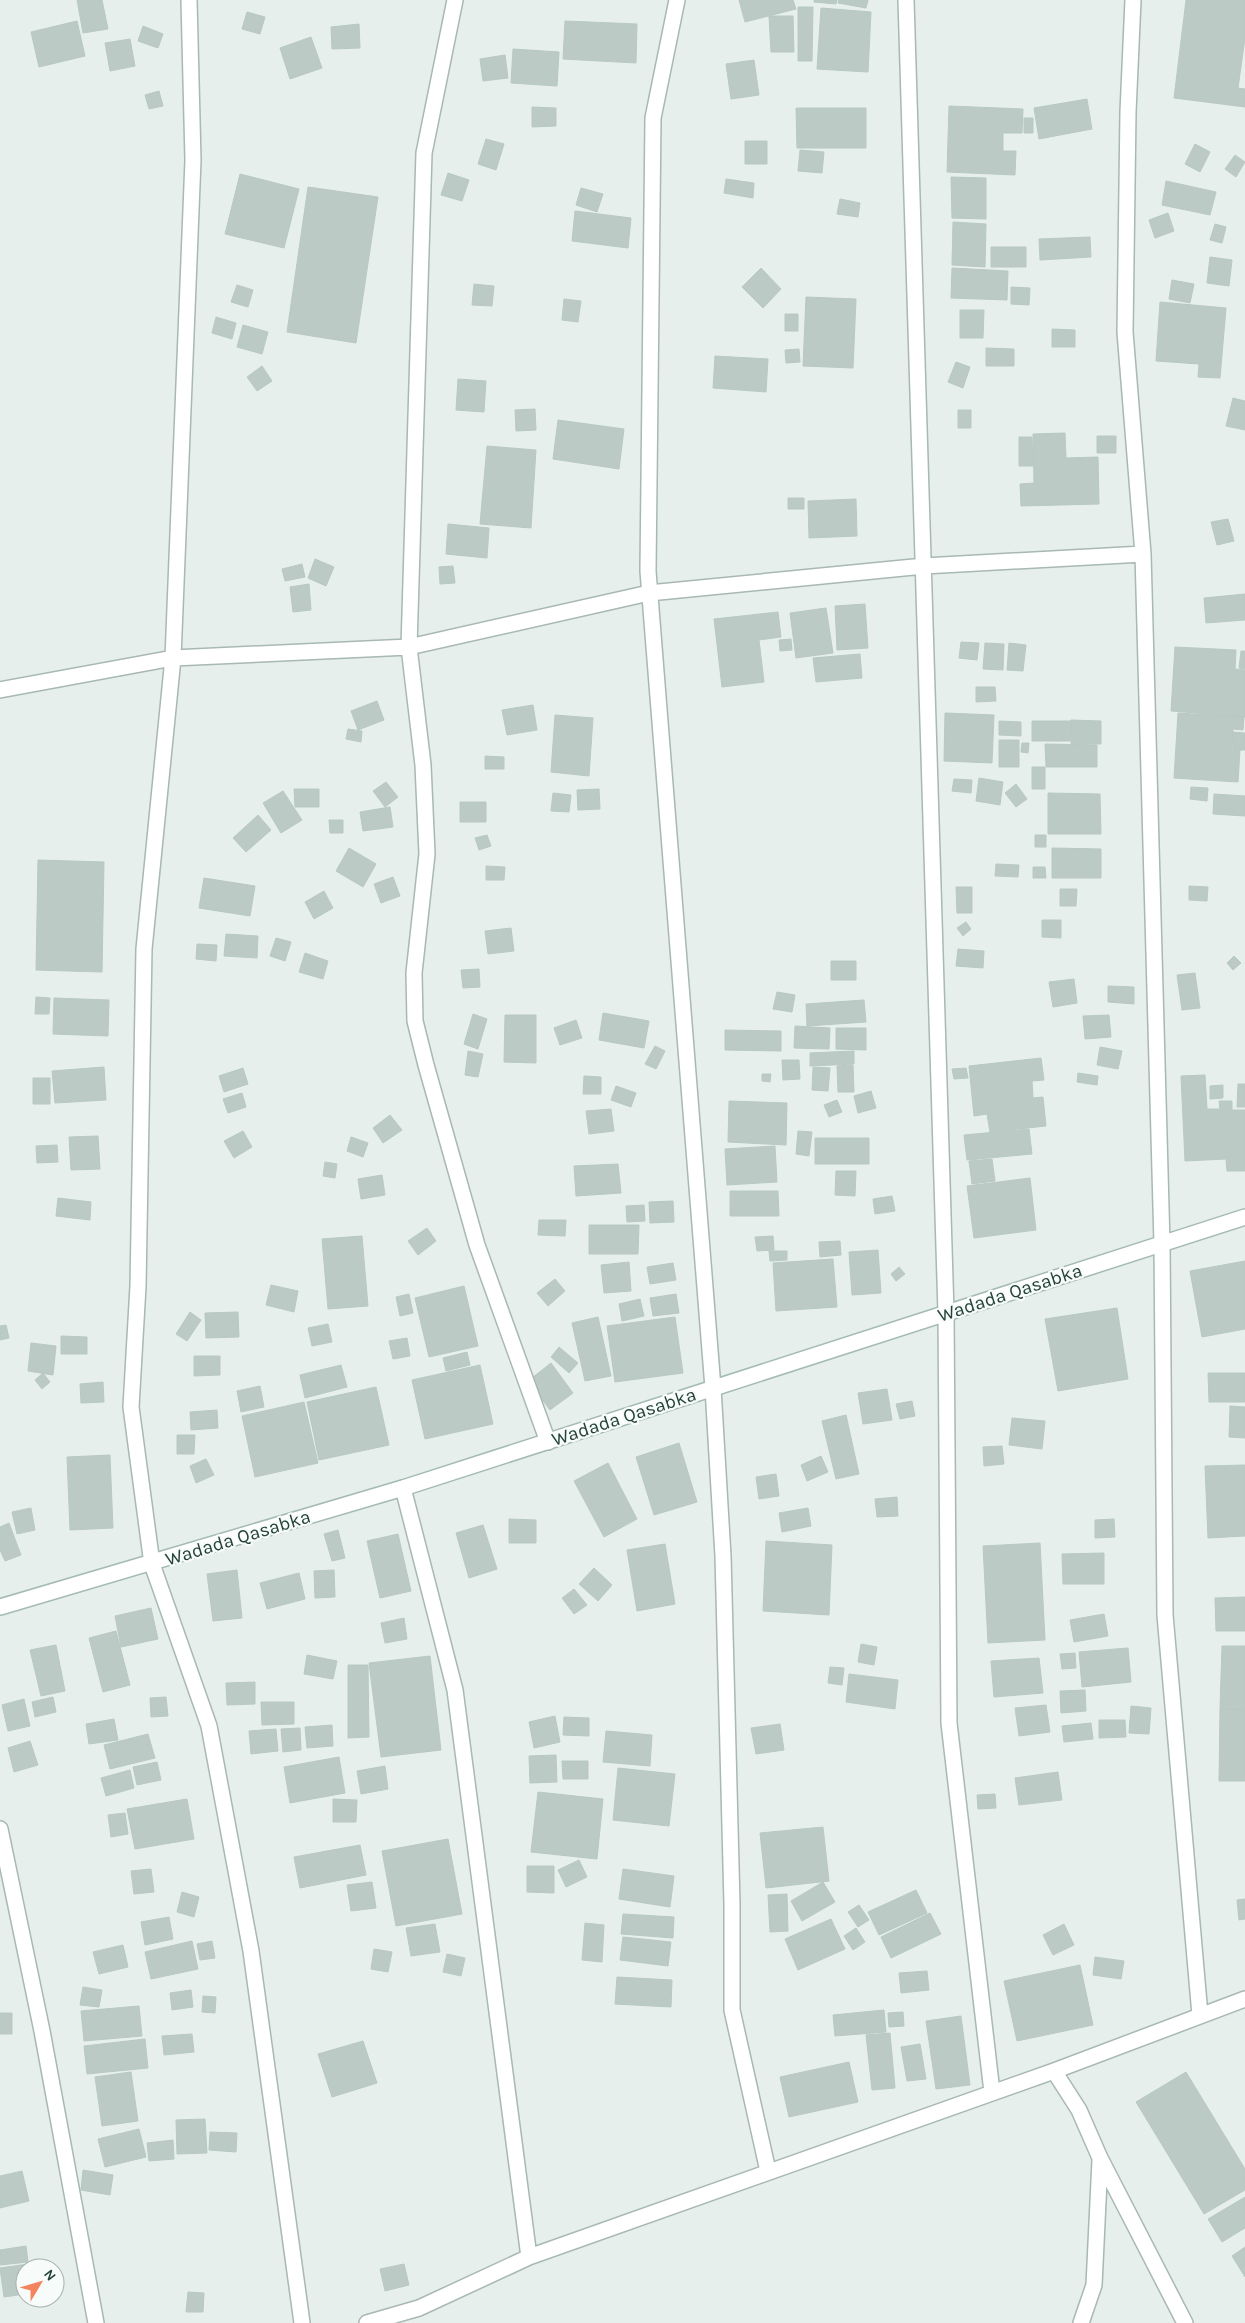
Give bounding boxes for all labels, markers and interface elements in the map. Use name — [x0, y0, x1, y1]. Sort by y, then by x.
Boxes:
street label: Wadada Qasabka — [935, 1259, 1085, 1327]
street label: Wadada Qasabka — [549, 1383, 699, 1451]
street label: Wadada Qasabka — [163, 1505, 313, 1571]
north arrow — [15, 2258, 65, 2308]
text: N — [40, 2266, 60, 2284]

